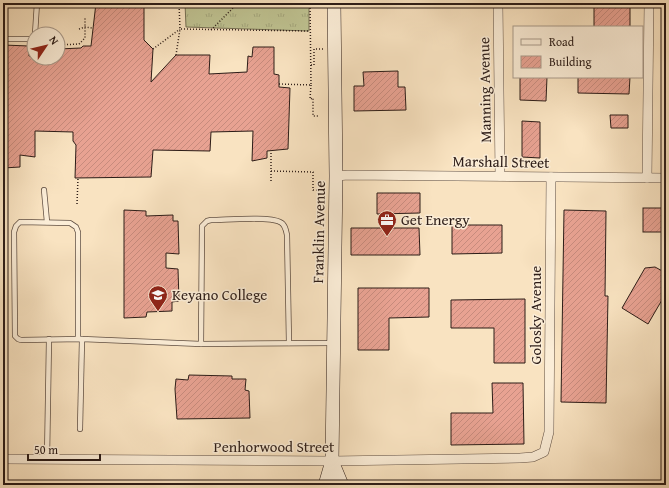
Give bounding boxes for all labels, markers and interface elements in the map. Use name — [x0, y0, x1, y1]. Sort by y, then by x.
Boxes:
north arrow — [26, 26, 66, 66]
legend — [513, 26, 643, 78]
text: N — [46, 33, 63, 48]
text: Road — [549, 33, 575, 50]
street label: Manning Avenue — [473, 37, 496, 143]
text: Building — [549, 53, 592, 70]
street label: Marshall Street — [452, 150, 550, 173]
street label: Franklin Avenue — [307, 180, 330, 284]
office icon: Get Energy — [376, 209, 398, 237]
place label: Get Energy — [401, 209, 470, 230]
street label: Golosky Avenue — [525, 266, 546, 364]
school or university icon: Keyano College — [147, 284, 169, 312]
place label: Keyano College — [172, 284, 267, 305]
scale bar — [28, 436, 100, 462]
street label: Penhorwood Street — [214, 436, 335, 457]
text: 50 m — [34, 441, 58, 458]

